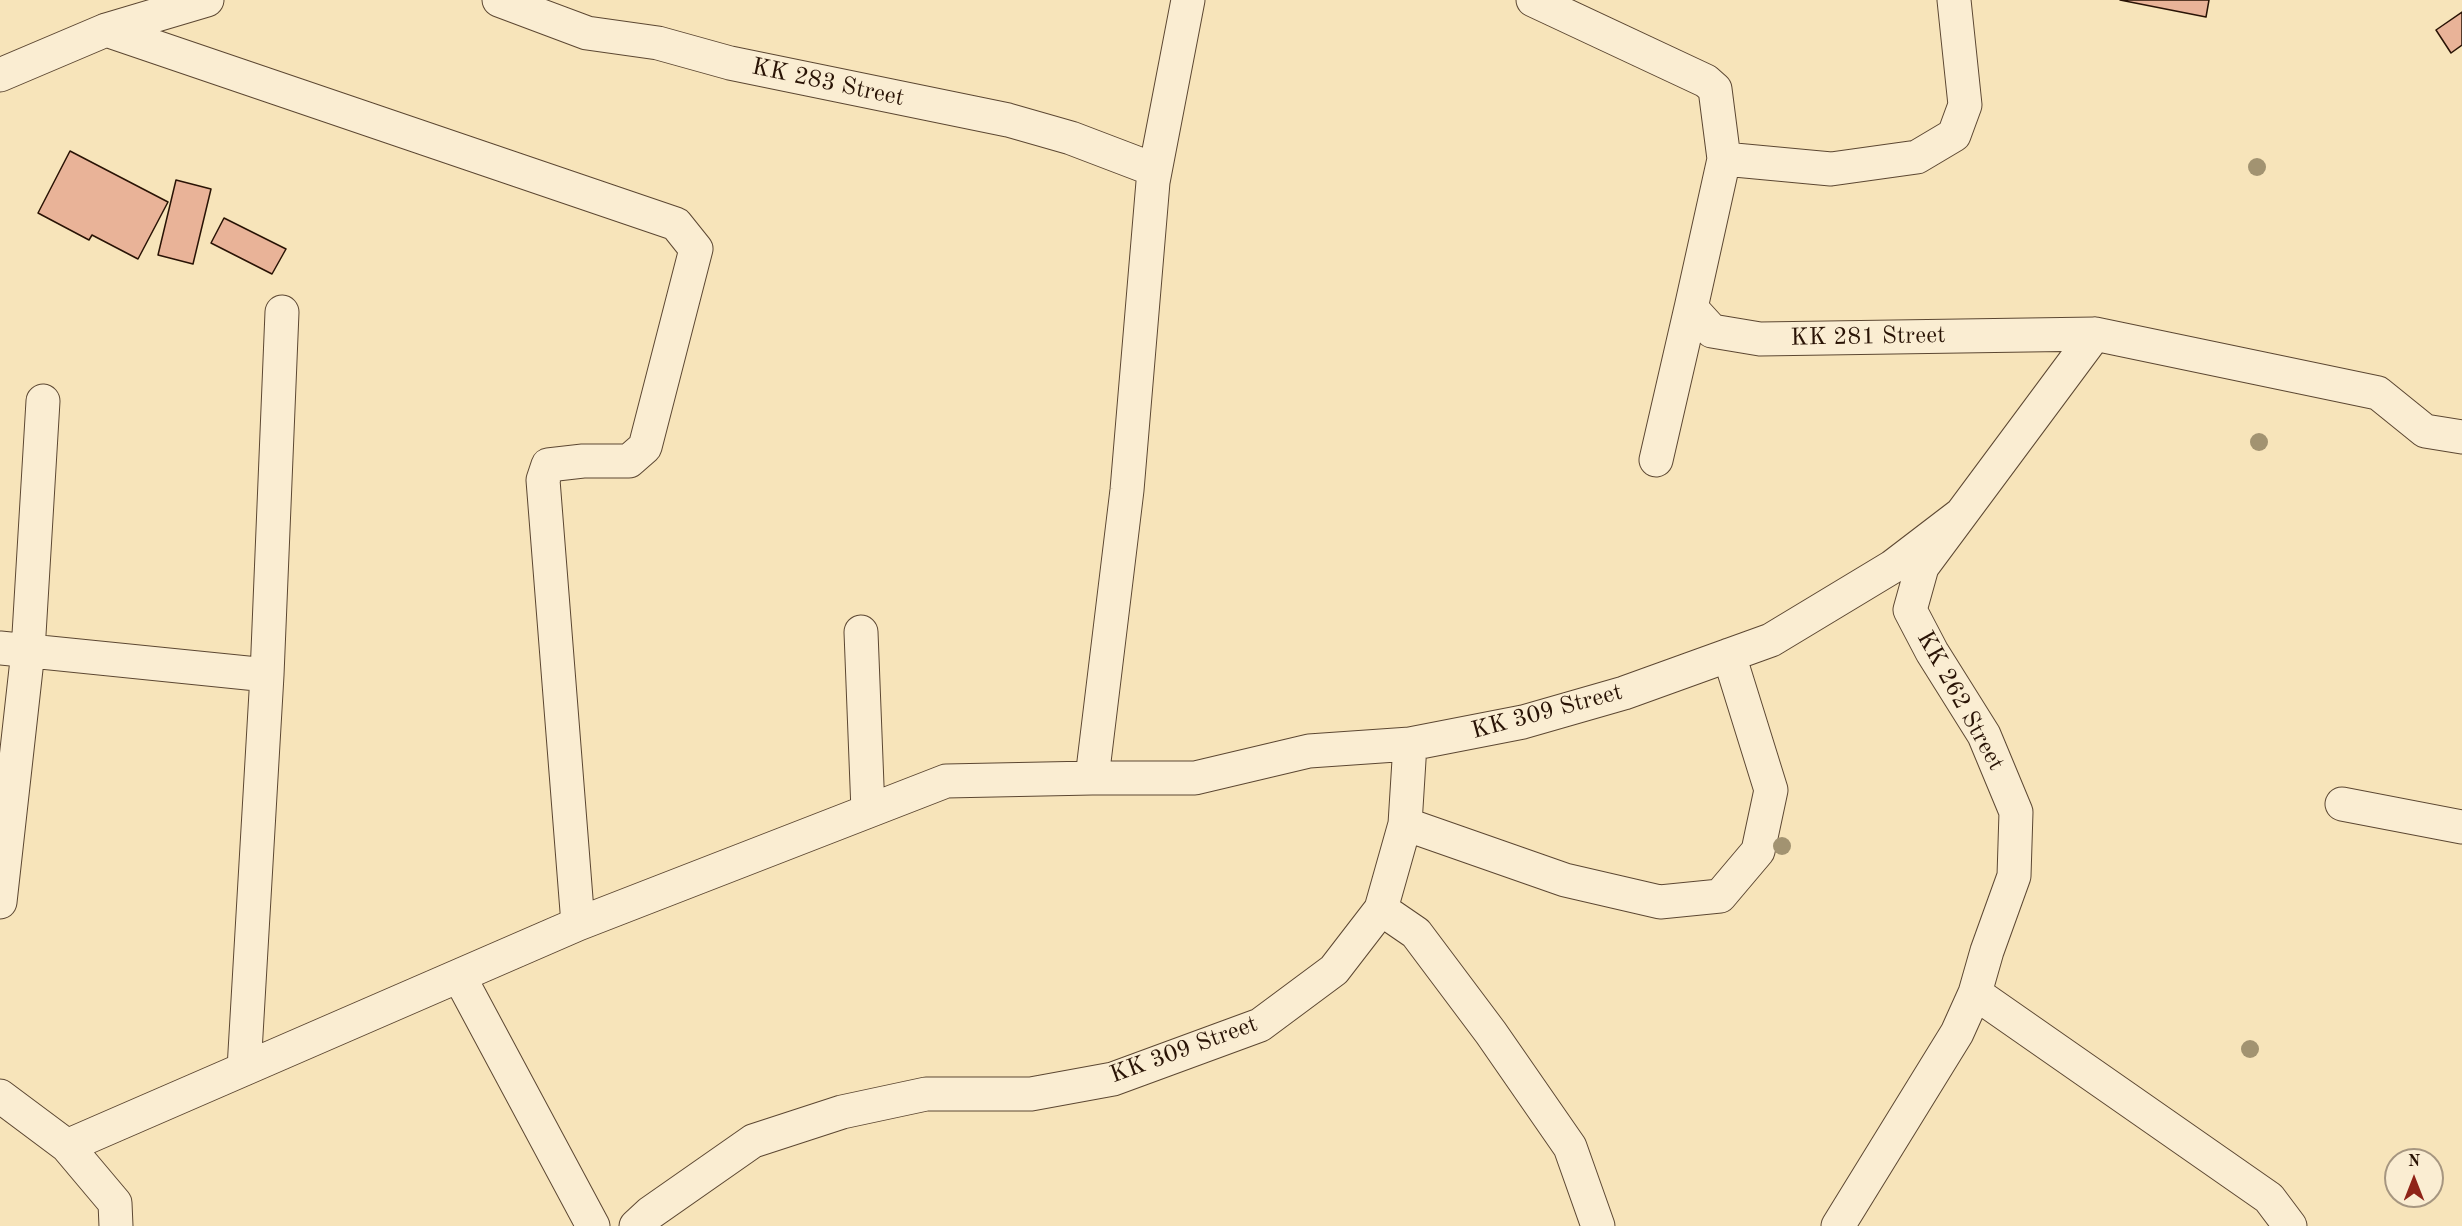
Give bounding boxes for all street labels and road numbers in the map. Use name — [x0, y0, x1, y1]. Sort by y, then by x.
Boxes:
street label: KK 283 Street — [749, 53, 907, 113]
street label: KK 281 Street — [1790, 321, 1946, 353]
street label: KK 262 Street — [1910, 626, 2010, 776]
street label: KK 309 Street — [1468, 678, 1626, 746]
street label: KK 309 Street — [1106, 1010, 1262, 1090]

